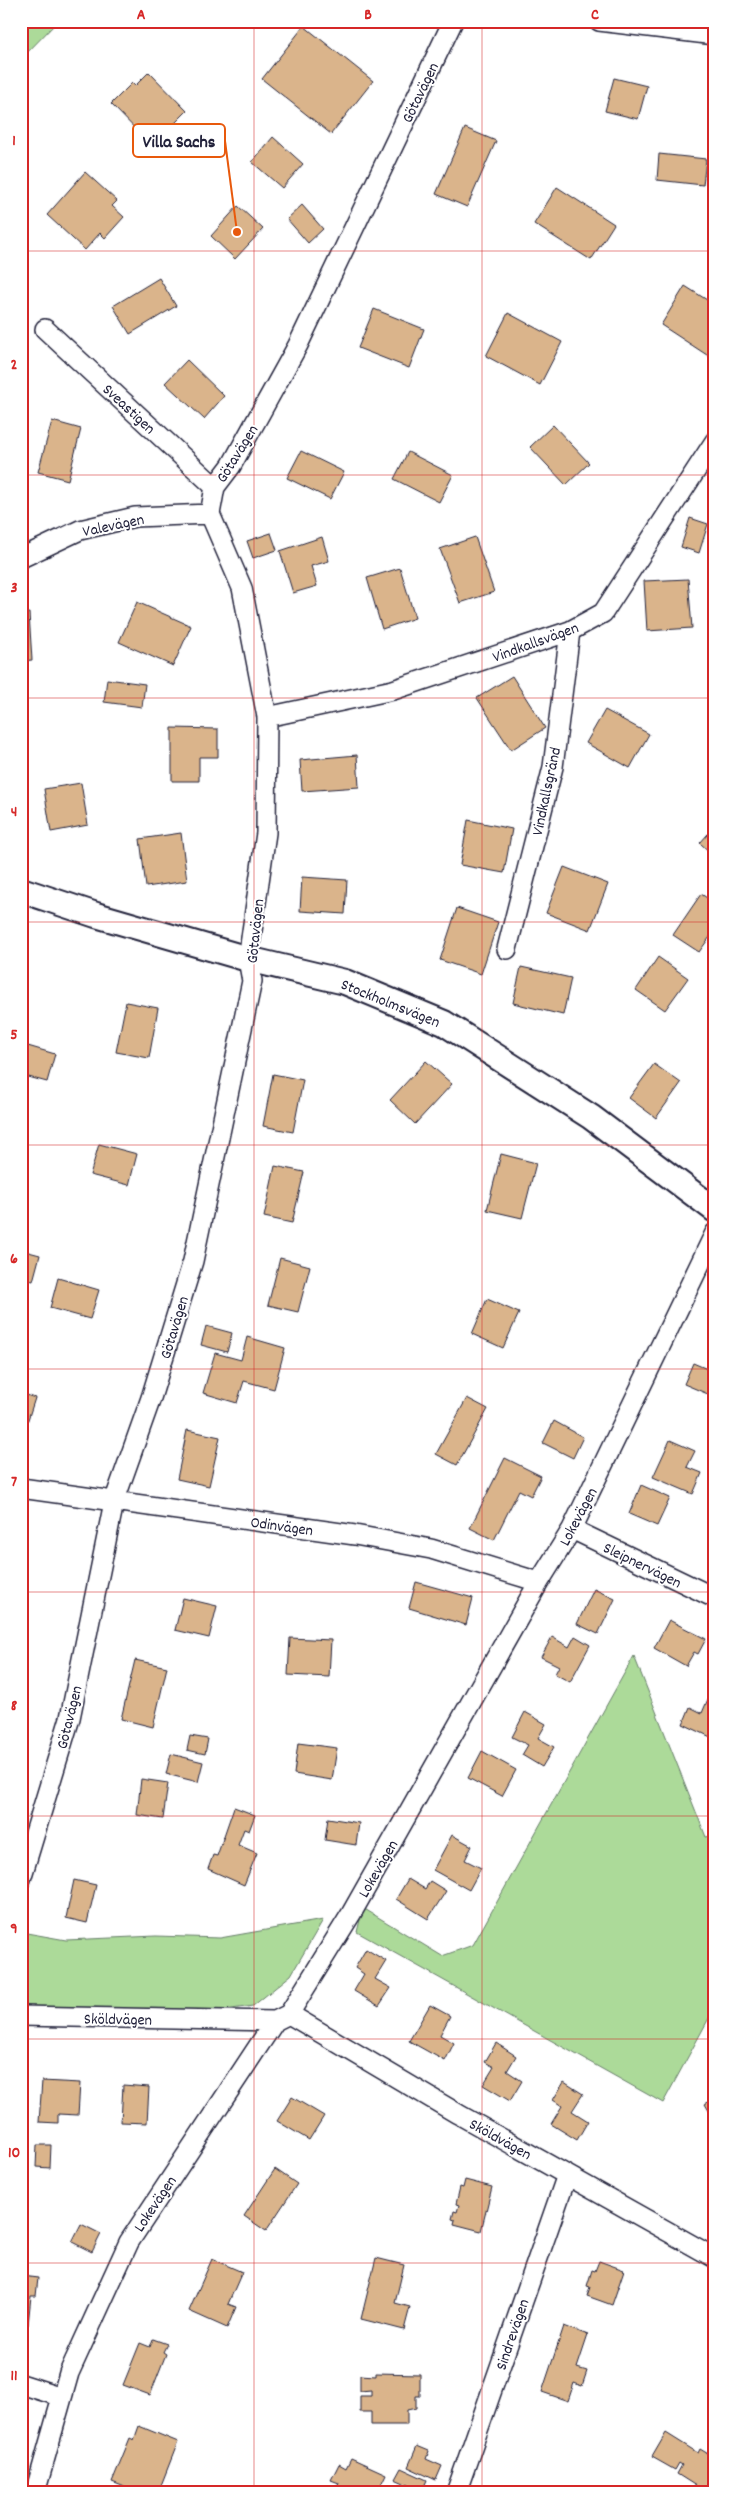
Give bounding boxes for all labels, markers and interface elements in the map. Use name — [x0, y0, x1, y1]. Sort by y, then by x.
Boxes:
text: A — [137, 4, 146, 27]
text: B — [364, 4, 372, 27]
text: C — [591, 4, 599, 27]
street label: Götavägen — [397, 59, 446, 127]
callout: Villa Sachs — [133, 124, 225, 157]
text: 1 — [12, 130, 16, 153]
text: Villa Sachs — [143, 131, 216, 156]
text: 2 — [11, 354, 18, 377]
street label: Sveastigen — [97, 379, 160, 440]
street label: Götavägen — [211, 421, 265, 488]
street label: Valevägen — [81, 509, 146, 544]
text: 3 — [10, 577, 18, 600]
street label: Vindkallsvägen — [490, 617, 582, 670]
street label: Vindkallsgränd — [527, 745, 568, 838]
text: 4 — [11, 801, 17, 824]
street label: Götavägen — [242, 898, 271, 965]
street label: Stockholmsvägen — [337, 974, 443, 1035]
text: 5 — [10, 1024, 18, 1047]
text: 6 — [10, 1248, 18, 1271]
street label: Götavägen — [155, 1293, 196, 1362]
text: 7 — [11, 1471, 17, 1494]
street label: Lokevägen — [554, 1484, 604, 1551]
street label: Odinvägen — [249, 1512, 315, 1543]
street label: Sleipnervägen — [599, 1537, 685, 1595]
street label: Götavägen — [51, 1683, 89, 1752]
text: 8 — [11, 1695, 18, 1718]
street label: Lokevägen — [353, 1836, 405, 1902]
text: 9 — [10, 1918, 18, 1941]
street label: Sköldvägen — [84, 2008, 152, 2033]
street label: Sköldvägen — [464, 2114, 535, 2167]
text: 10 — [8, 2142, 20, 2165]
street label: Lokevägen — [129, 2172, 183, 2237]
street label: Sindrevägen — [490, 2296, 536, 2374]
text: 11 — [10, 2365, 18, 2388]

